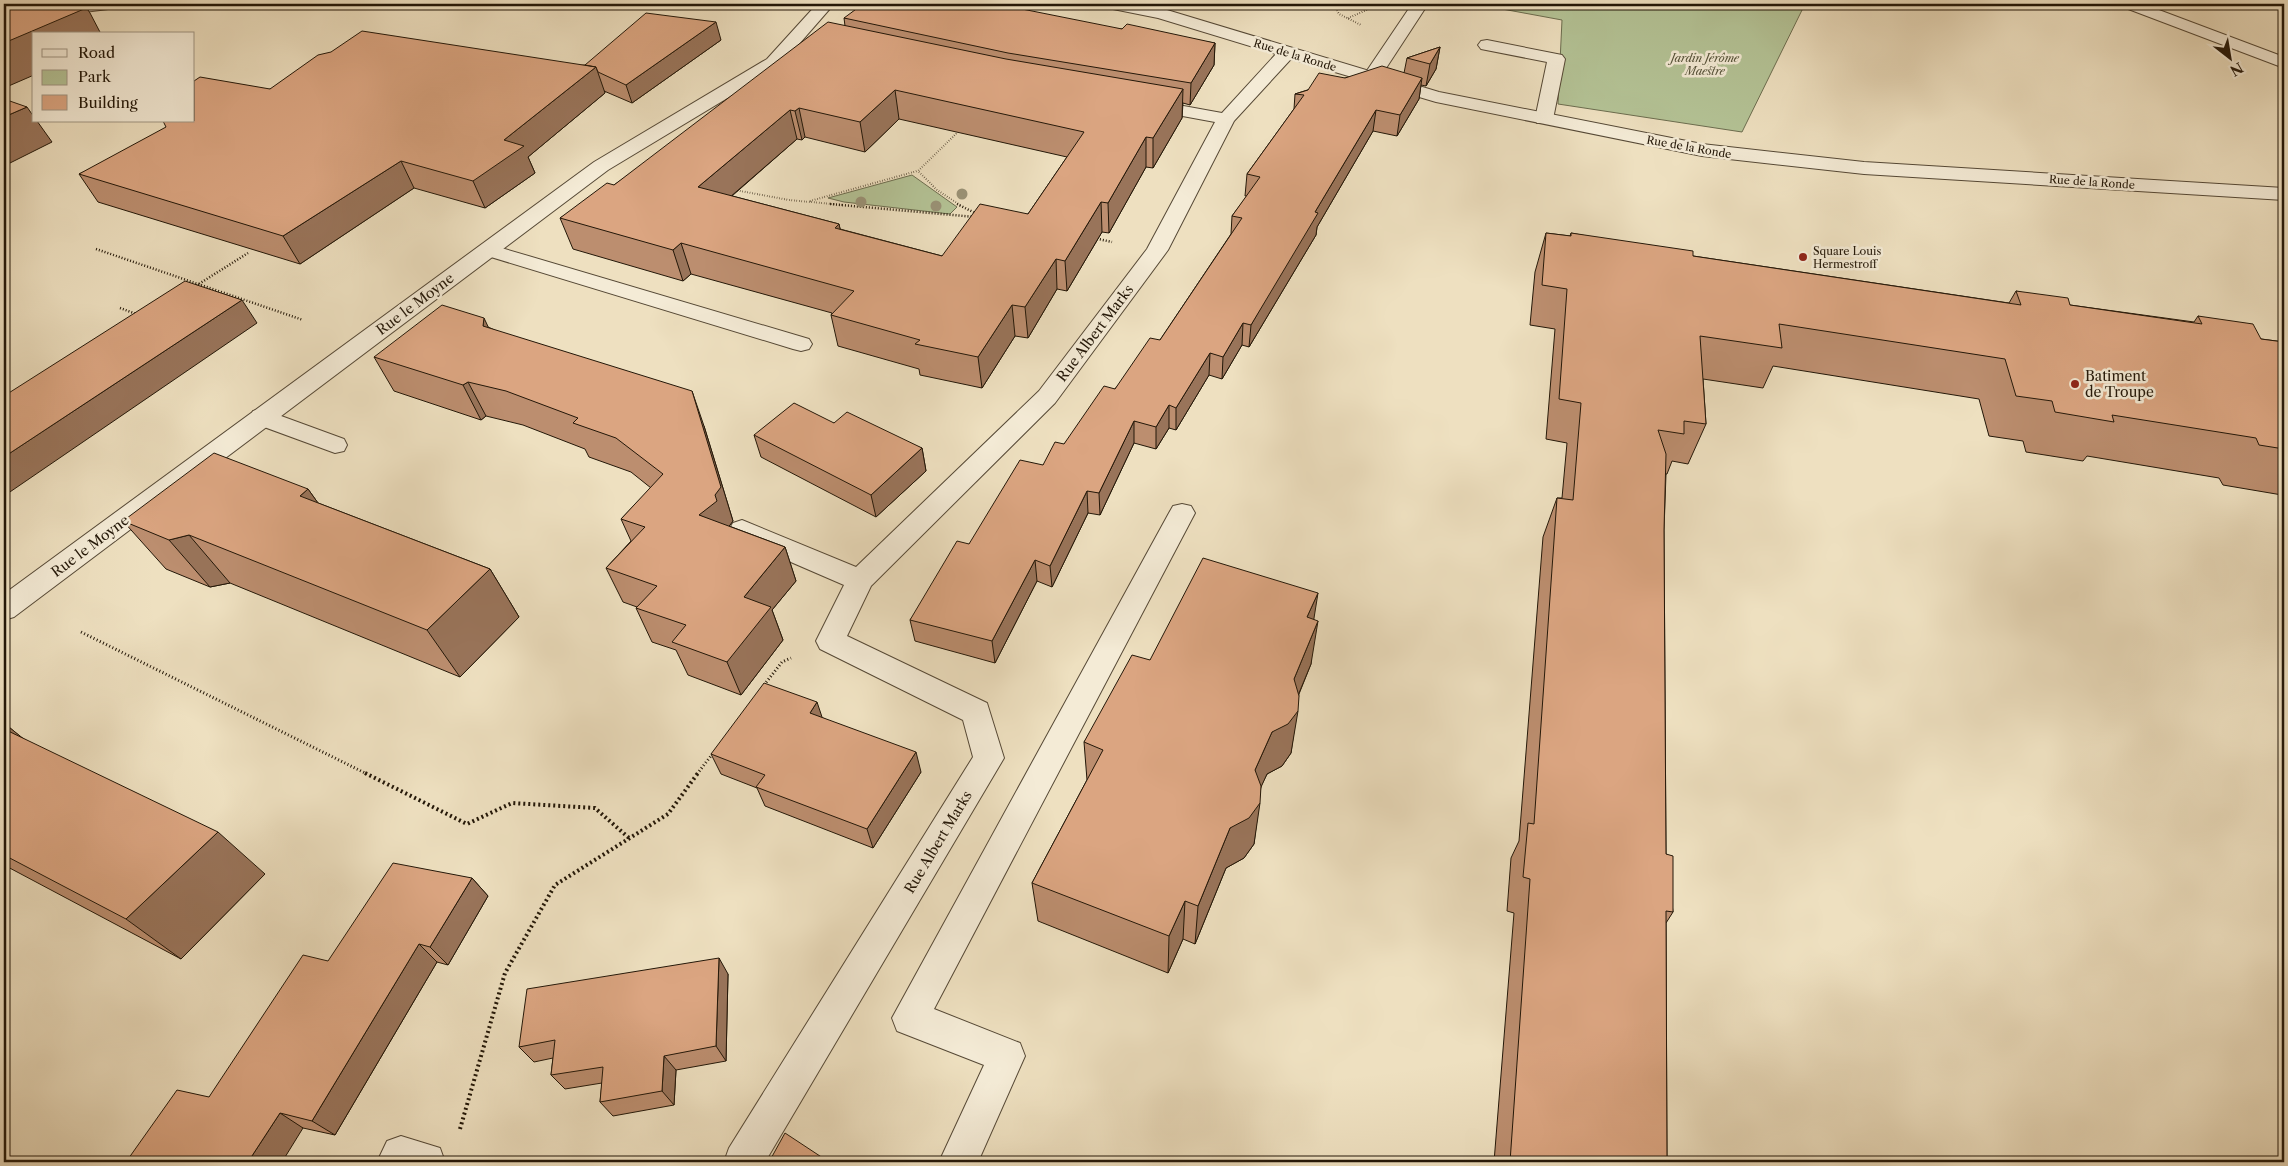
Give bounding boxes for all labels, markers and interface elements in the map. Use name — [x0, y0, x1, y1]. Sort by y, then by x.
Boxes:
legend — [32, 32, 195, 122]
north arrow — [2206, 32, 2256, 82]
street label: Rue de la Ronde — [1252, 36, 1338, 74]
text: Road — [78, 43, 115, 62]
park label: Jardin Jérôme Maestre — [1668, 51, 1740, 78]
text: N — [2227, 58, 2247, 80]
text: Park — [78, 67, 112, 86]
text: Building — [78, 93, 138, 112]
street label: Rue de la Ronde — [1645, 133, 1733, 161]
street label: Rue de la Ronde — [2049, 172, 2135, 192]
place label: Square Louis Hermestroff — [1813, 244, 1881, 271]
marker: Square Louis Hermestroff — [1797, 251, 1809, 263]
street label: Rue le Moyne — [373, 269, 457, 339]
street label: Rue Albert Marks — [1053, 281, 1137, 385]
place label: Batiment de Troupe — [2085, 367, 2154, 401]
marker: Batiment de Troupe — [2069, 378, 2081, 390]
street label: Rue le Moyne — [48, 511, 132, 581]
street label: Rue Albert Marks — [900, 787, 976, 897]

